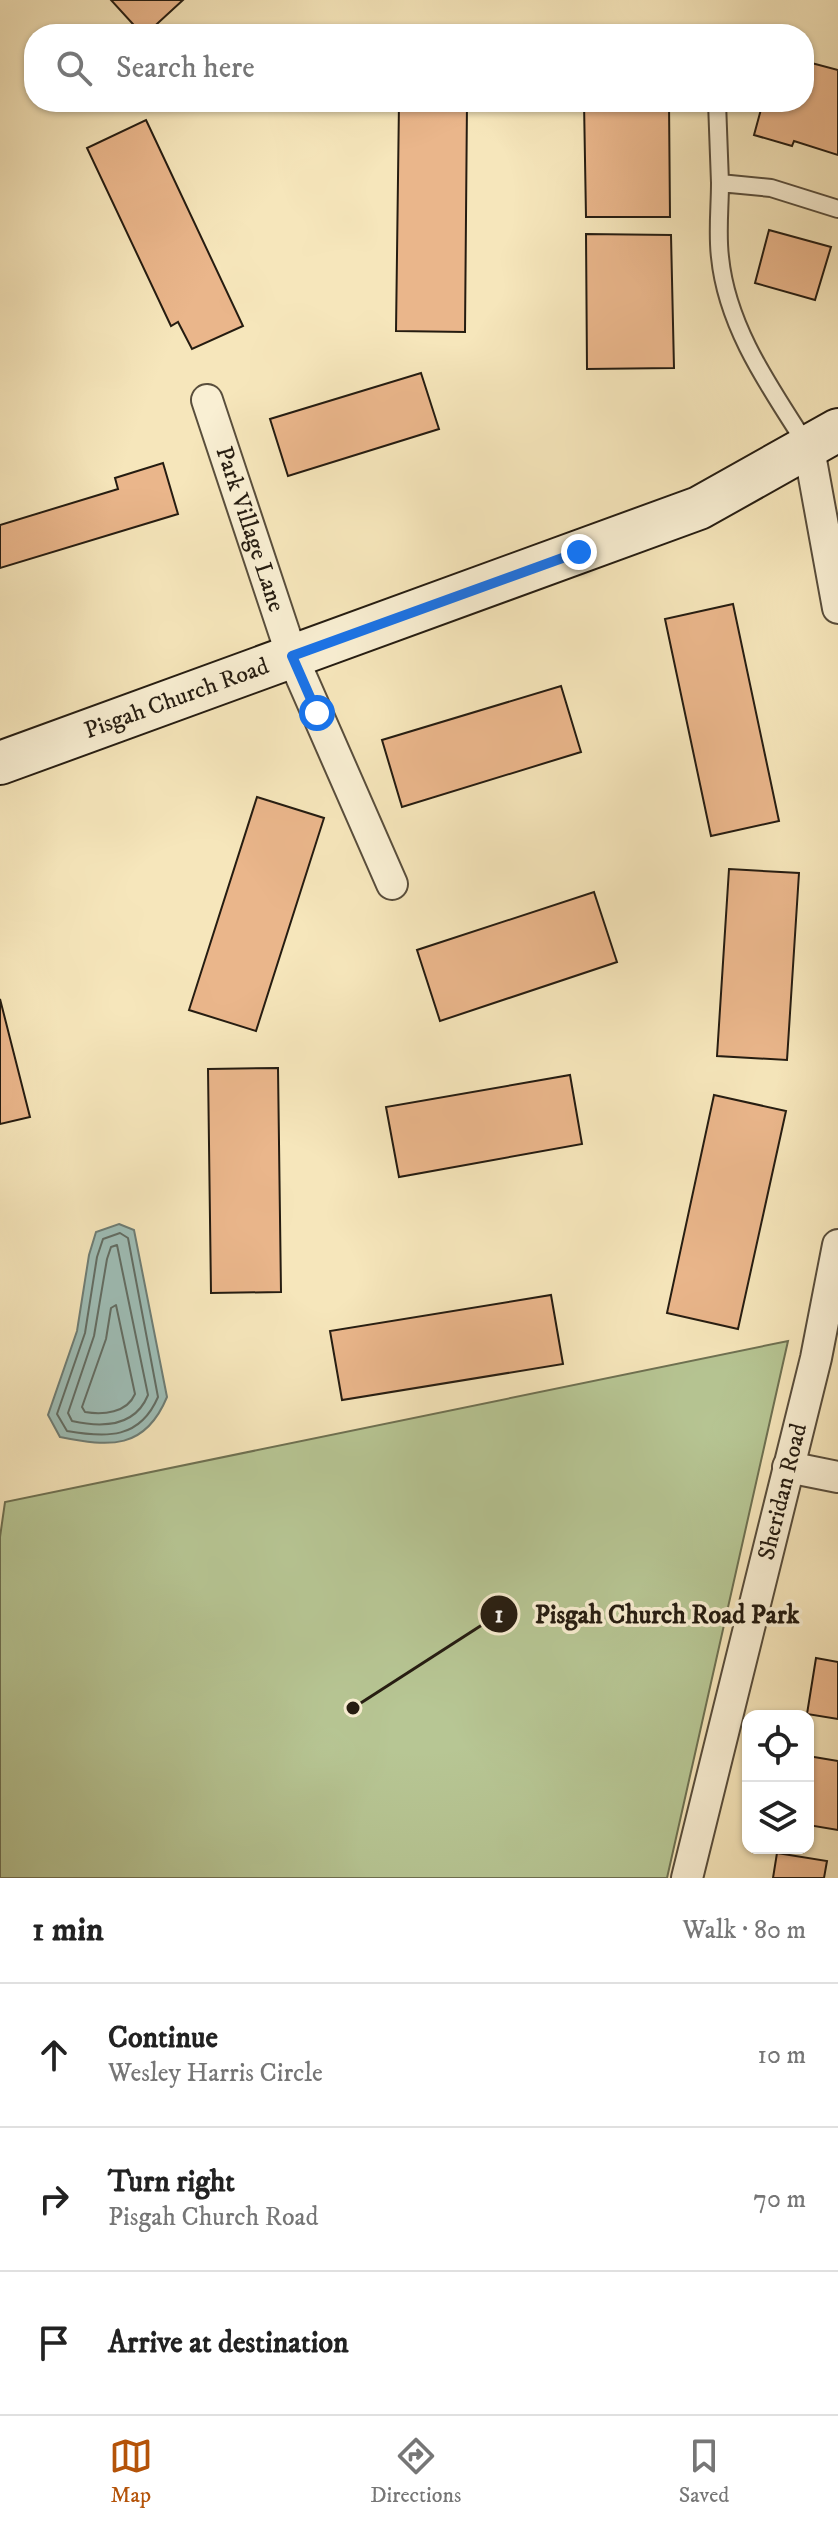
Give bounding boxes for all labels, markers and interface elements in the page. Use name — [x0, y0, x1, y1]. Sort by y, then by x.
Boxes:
search box — [24, 24, 814, 112]
icon: search — [52, 46, 96, 90]
text: Search here — [116, 50, 255, 87]
street label: Park Village Lane — [208, 442, 291, 616]
route end — [561, 534, 597, 570]
street label: Pisgah Church Road — [80, 651, 273, 746]
route start — [299, 695, 335, 731]
street label: Sheridan Road — [751, 1420, 814, 1563]
callout: Pisgah Church Road Park — [479, 1589, 815, 1639]
text: Pisgah Church Road Park — [535, 1599, 800, 1632]
text: 1 — [495, 1600, 504, 1630]
map controls — [742, 1710, 814, 1854]
button: locate — [742, 1710, 814, 1782]
button: layers — [742, 1782, 814, 1854]
text: 1 min — [32, 1909, 104, 1951]
text: Walk · 80 m — [682, 1914, 806, 1947]
text: Continue — [108, 2020, 218, 2057]
icon: ahead — [32, 2033, 76, 2077]
text: 10 m — [757, 2039, 806, 2072]
text: Wesley Harris Circle — [108, 2057, 323, 2090]
text: Turn right — [108, 2164, 235, 2201]
icon: right — [32, 2177, 76, 2221]
text: 70 m — [753, 2183, 806, 2216]
text: Pisgah Church Road — [108, 2201, 319, 2234]
icon: arrive — [32, 2321, 76, 2365]
text: Arrive at destination — [108, 2325, 349, 2362]
tab: Map — [109, 2434, 153, 2509]
tab: Directions — [370, 2434, 461, 2509]
tab: Saved — [679, 2434, 729, 2509]

